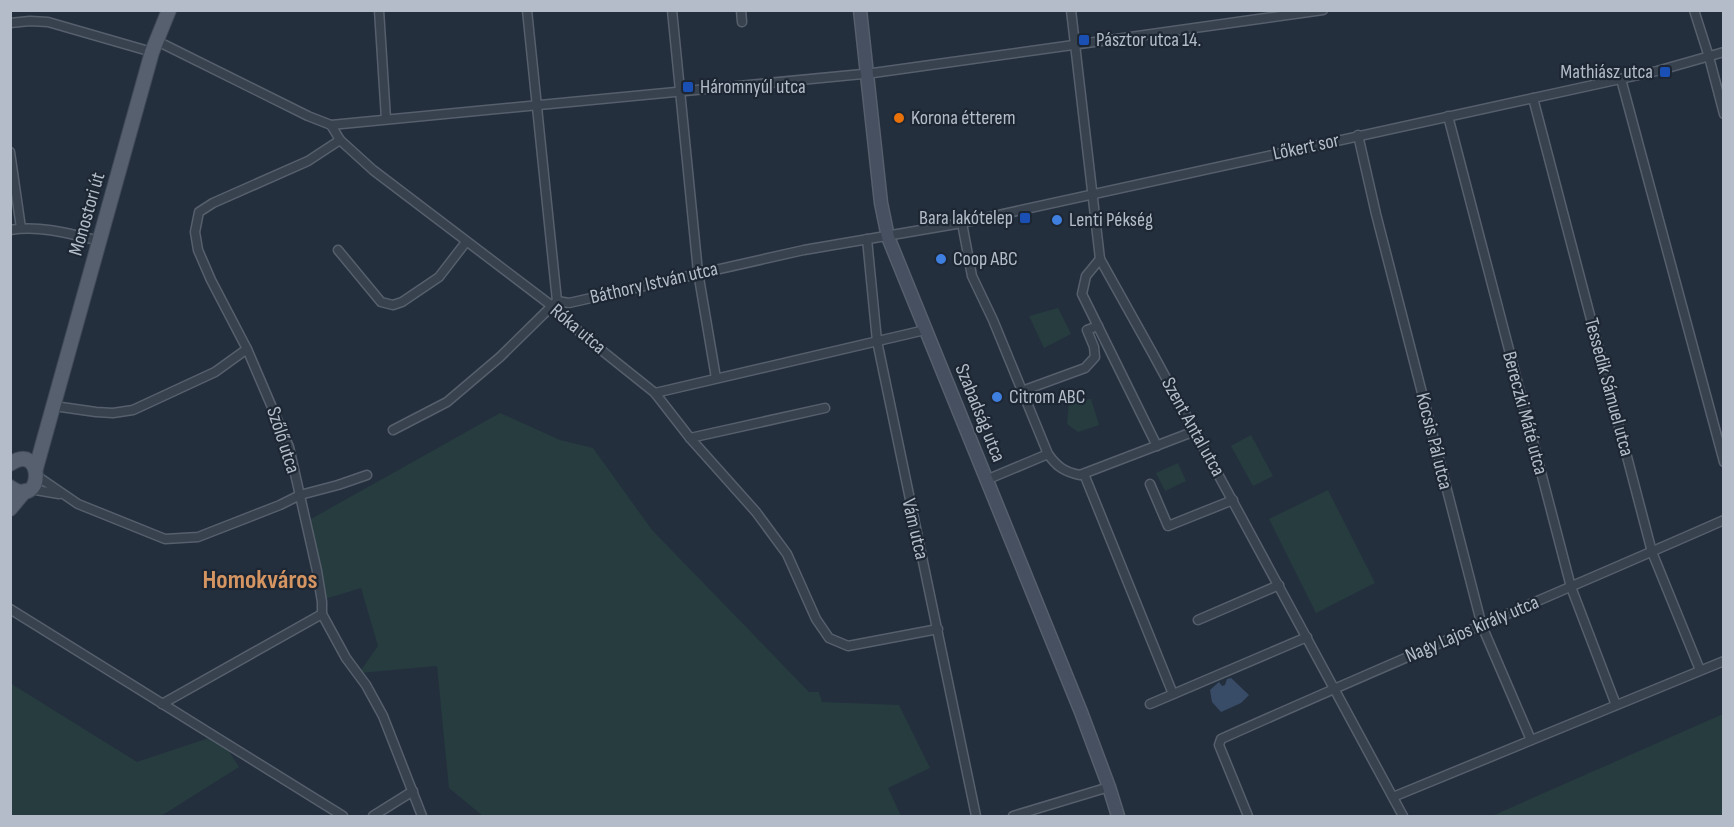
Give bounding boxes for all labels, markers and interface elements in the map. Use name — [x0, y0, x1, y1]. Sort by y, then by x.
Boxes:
place label: Pásztor utca 14. — [1096, 28, 1201, 52]
marker: Pásztor utca 14. — [1077, 33, 1091, 47]
place label: Mathiász utca — [1560, 60, 1653, 84]
marker: Mathiász utca — [1658, 65, 1672, 79]
place label: Háromnyúl utca — [700, 75, 806, 99]
marker: Háromnyúl utca — [681, 80, 695, 94]
place label: Korona étterem — [911, 106, 1016, 130]
marker: Korona étterem — [892, 111, 906, 125]
street label: Lőkert sor — [1271, 128, 1342, 166]
street label: Monostori út — [64, 170, 110, 258]
place label: Bara lakótelep — [919, 206, 1013, 230]
place label: Lenti Pékség — [1069, 208, 1153, 232]
marker: Bara lakótelep — [1018, 211, 1032, 225]
marker: Lenti Pékség — [1050, 213, 1064, 227]
place label: Coop ABC — [953, 247, 1018, 271]
marker: Coop ABC — [934, 252, 948, 266]
street label: Báthory István utca — [588, 257, 720, 309]
street label: Róka utca — [545, 299, 611, 359]
street label: Tessedik Sámuel utca — [1579, 315, 1639, 459]
street label: Bereczki Máté utca — [1497, 349, 1553, 477]
street label: Szabadság utca — [950, 361, 1010, 465]
street label: Szent Antal utca — [1156, 373, 1230, 481]
place label: Citrom ABC — [1009, 385, 1085, 409]
marker: Citrom ABC — [990, 390, 1004, 404]
street label: Kocsis Pál utca — [1410, 390, 1458, 492]
street label: Szőlő utca — [261, 404, 305, 476]
street label: Vám utca — [896, 496, 934, 562]
district label: Homokváros — [203, 565, 317, 596]
street label: Nagy Lajos király utca — [1402, 590, 1542, 668]

